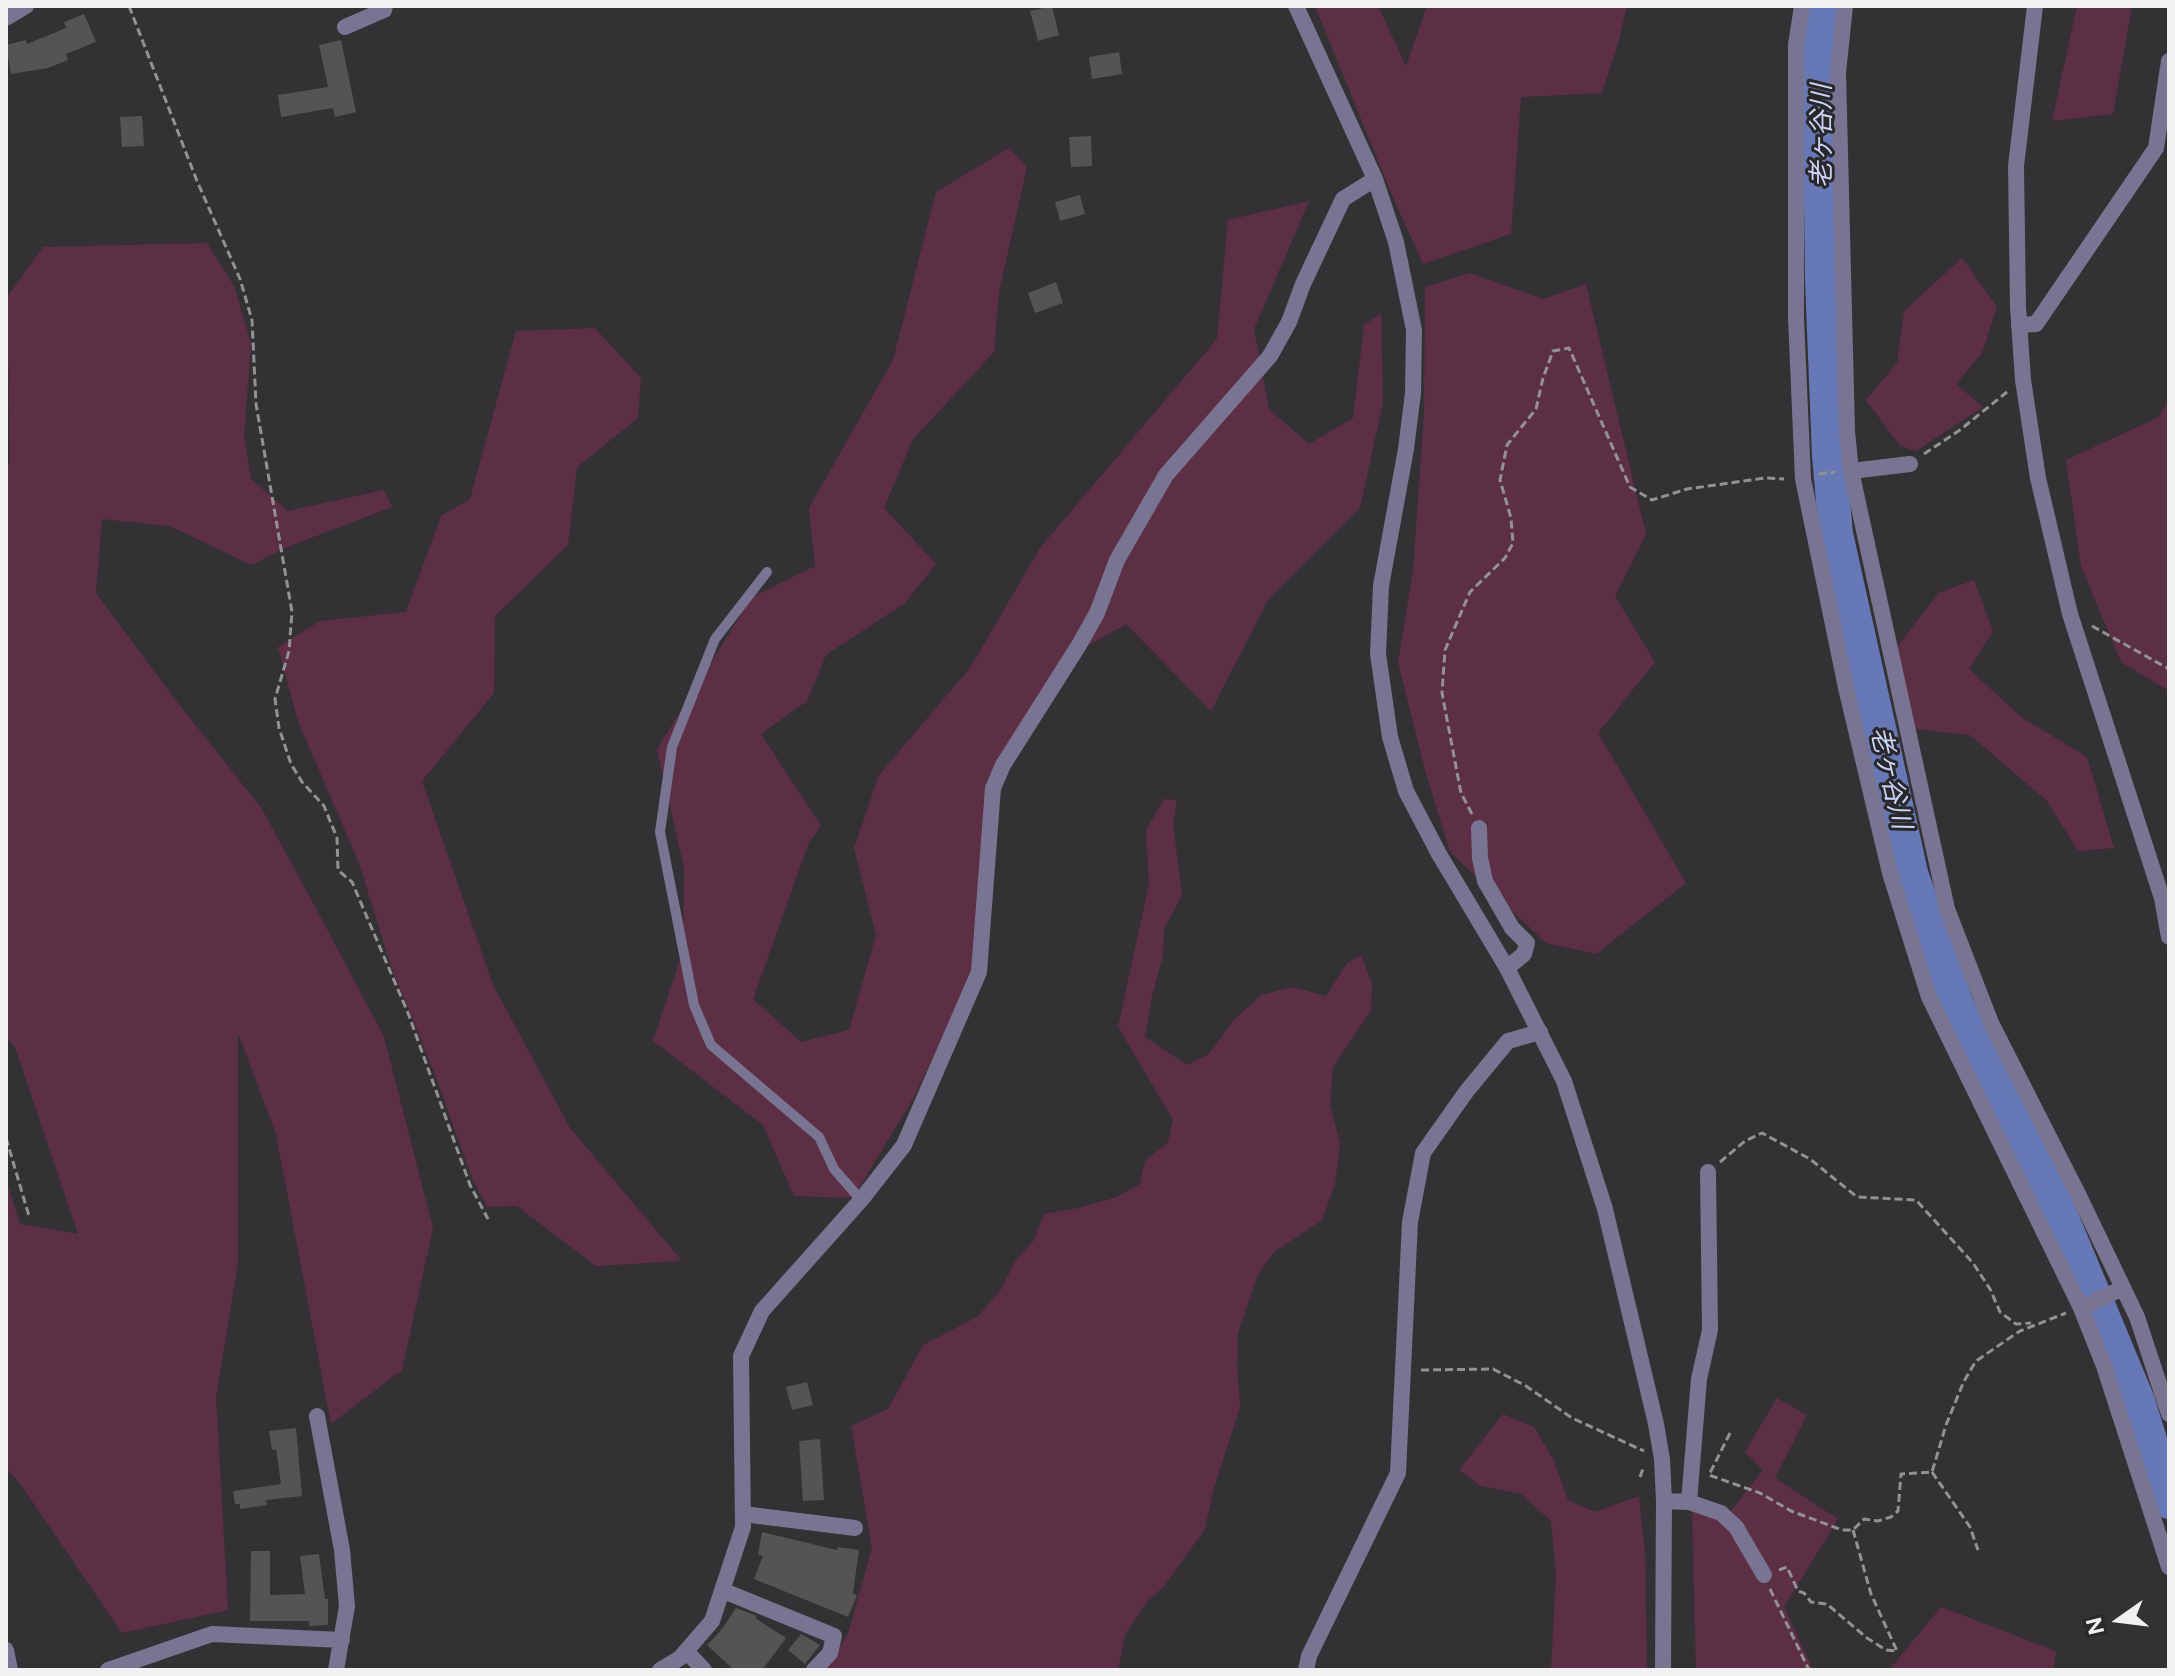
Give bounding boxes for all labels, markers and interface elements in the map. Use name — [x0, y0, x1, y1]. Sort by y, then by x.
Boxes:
water label: 老ヶ谷川 — [1806, 84, 1838, 188]
water label: 老ヶ谷川 — [1863, 724, 1917, 832]
north arrow — [2079, 1580, 2159, 1660]
text: N — [2080, 1614, 2110, 1637]

